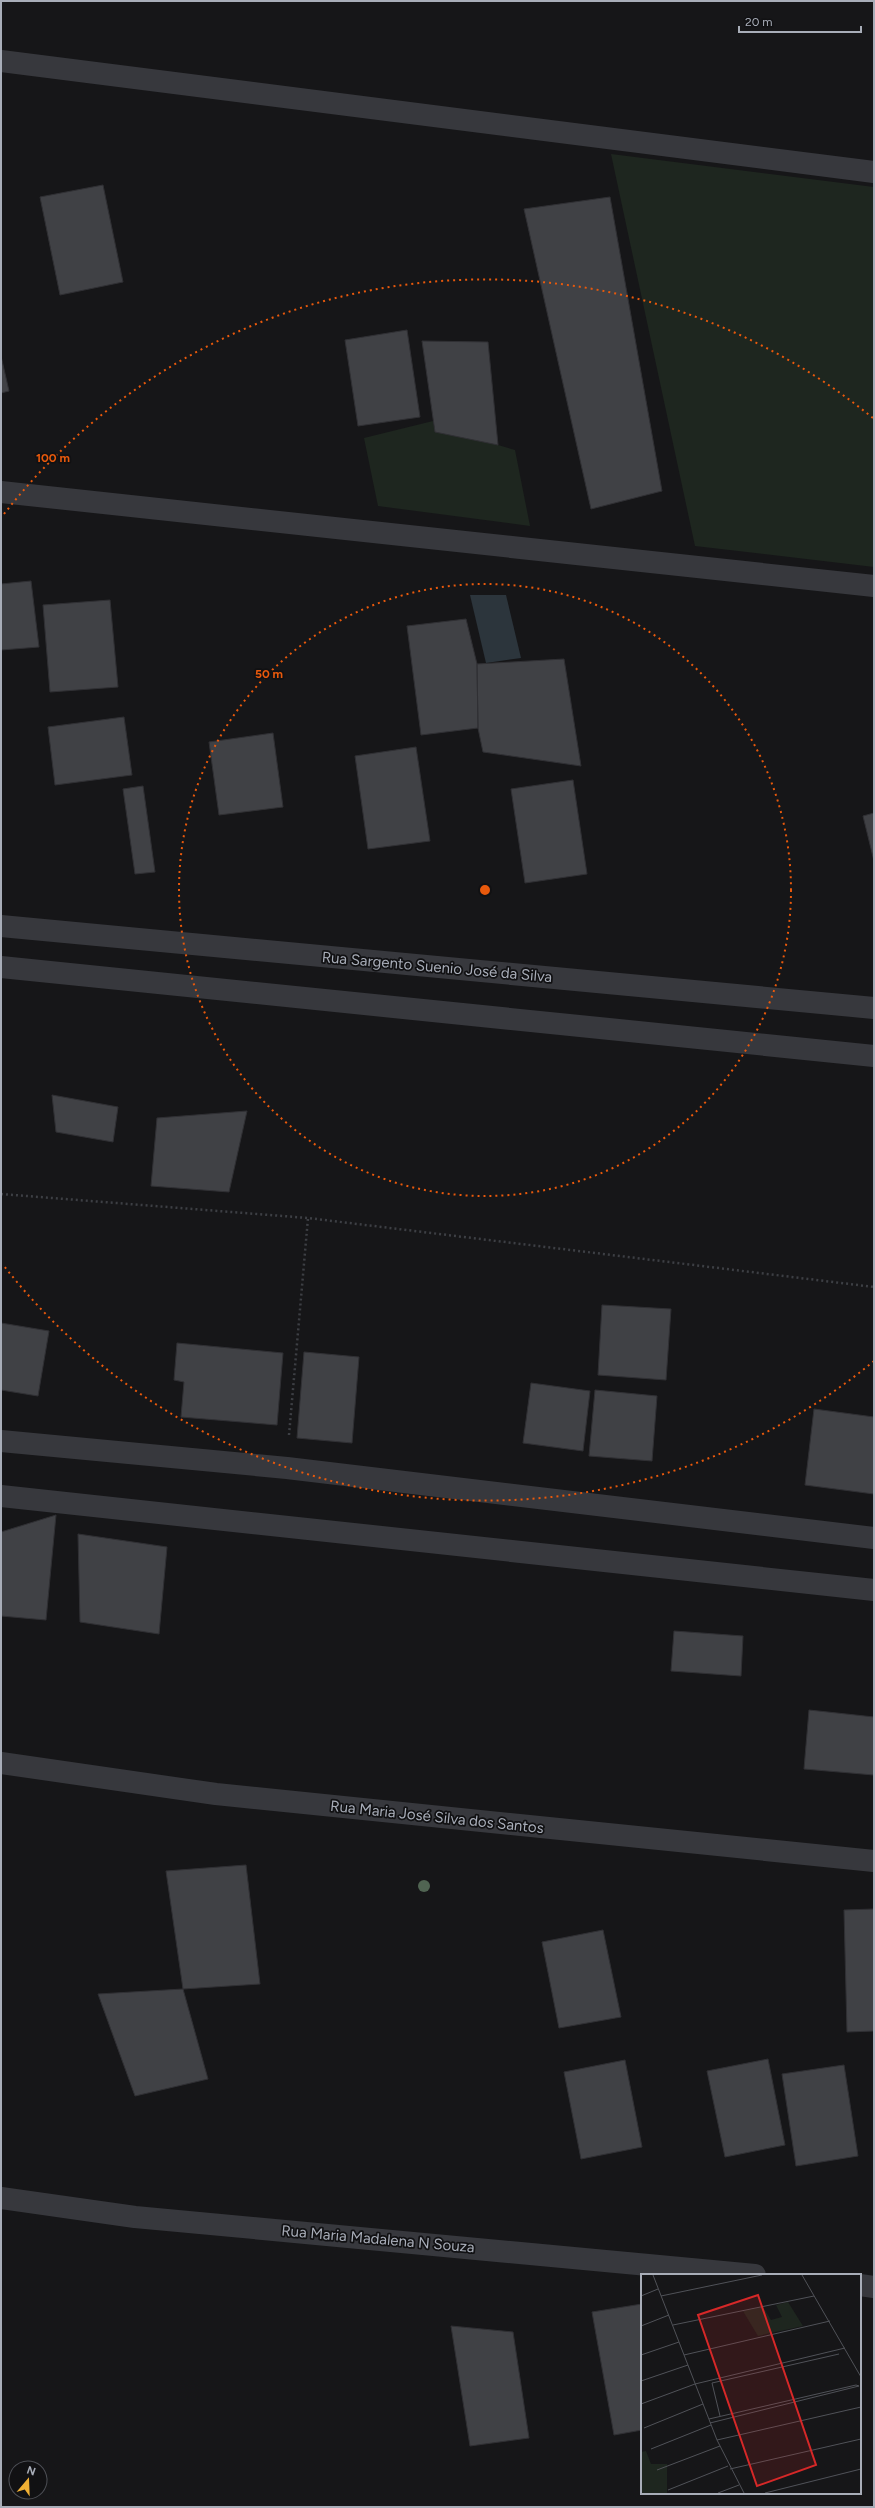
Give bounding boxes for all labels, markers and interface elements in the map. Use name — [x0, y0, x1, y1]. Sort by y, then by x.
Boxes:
scale bar — [739, 8, 861, 34]
text: 20 m — [745, 15, 773, 29]
text: 100 m — [36, 451, 70, 465]
text: 50 m — [255, 667, 283, 681]
centre of rings — [478, 883, 492, 897]
street label: Rua Sargento Suenio José da Silva — [321, 948, 553, 986]
street label: Rua Maria José Silva dos Santos — [329, 1797, 545, 1837]
street label: Rua Maria Madalena N Souza — [281, 2222, 475, 2256]
inset map — [641, 2274, 861, 2494]
north arrow — [8, 2460, 48, 2500]
text: N — [25, 2463, 37, 2479]

